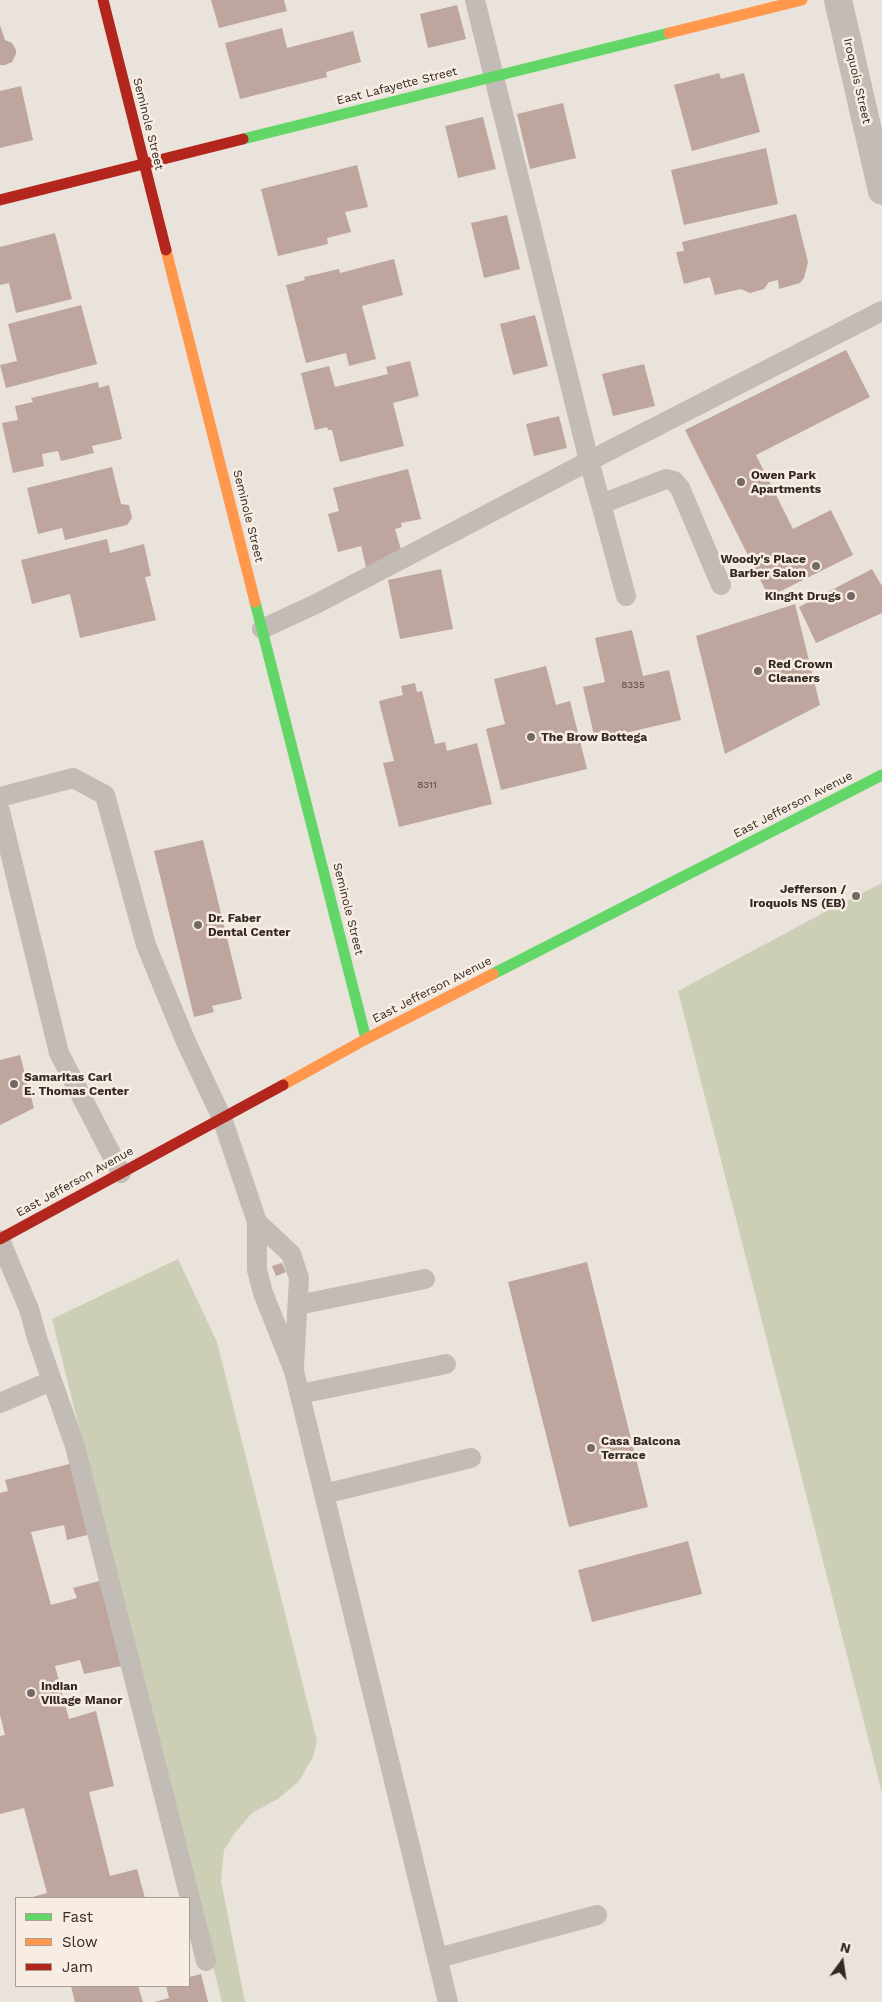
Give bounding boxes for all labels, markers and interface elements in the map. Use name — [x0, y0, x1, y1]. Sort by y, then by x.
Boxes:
street label: Iroquois Street — [840, 37, 874, 125]
street label: East Lafayette Street — [335, 64, 459, 108]
street label: Seminole Street — [130, 76, 166, 172]
street label: Seminole Street — [230, 468, 266, 564]
place label: Owen Park Apartments — [751, 468, 821, 496]
marker: Owen Park Apartments — [735, 476, 747, 488]
place label: Woody's Place Barber Salon — [721, 552, 806, 580]
marker: Woody's Place Barber Salon — [810, 560, 822, 572]
place label: Kinght Drugs — [765, 589, 841, 603]
marker: Kinght Drugs — [845, 590, 857, 602]
place label: Red Crown Cleaners — [768, 657, 833, 685]
marker: Red Crown Cleaners — [752, 665, 764, 677]
house number: 8335 — [621, 679, 645, 691]
place label: The Brow Bottega — [541, 730, 647, 744]
marker: The Brow Bottega — [525, 731, 537, 743]
street label: East Jefferson Avenue — [731, 769, 855, 841]
house number: 8311 — [417, 779, 437, 791]
street label: Seminole Street — [330, 861, 366, 957]
place label: Jefferson / Iroquois NS (EB) — [749, 882, 846, 910]
marker: Jefferson / Iroquois NS (EB) — [850, 890, 862, 902]
place label: Dr. Faber Dental Center — [208, 911, 290, 939]
marker: Dr. Faber Dental Center — [192, 919, 204, 931]
street label: East Jefferson Avenue — [370, 954, 494, 1026]
place label: Samaritas Carl E. Thomas Center — [24, 1070, 129, 1098]
marker: Samaritas Carl E. Thomas Center — [8, 1078, 20, 1090]
street label: East Jefferson Avenue — [14, 1144, 136, 1220]
place label: Casa Balcona Terrace — [601, 1434, 680, 1462]
marker: Casa Balcona Terrace — [585, 1442, 597, 1454]
place label: Indian Village Manor — [41, 1679, 122, 1707]
marker: Indian Village Manor — [25, 1687, 37, 1699]
legend — [15, 1897, 190, 1987]
text: Fast — [62, 1908, 93, 1926]
text: Slow — [62, 1933, 98, 1951]
north arrow — [817, 1937, 867, 1987]
text: N — [839, 1938, 853, 1956]
text: Jam — [62, 1958, 93, 1976]

